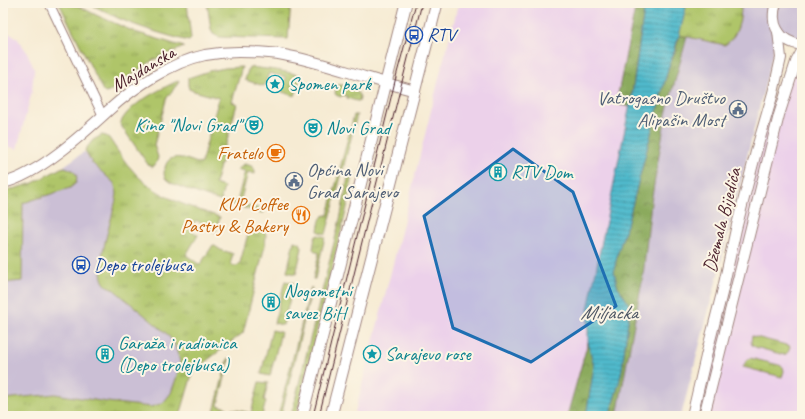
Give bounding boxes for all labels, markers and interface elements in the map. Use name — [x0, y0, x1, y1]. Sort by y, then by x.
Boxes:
place label: RTV — [427, 23, 459, 47]
bus stop icon: RTV — [404, 25, 424, 45]
street label: Majdanska — [107, 39, 181, 97]
place label: Spomen park — [288, 72, 373, 96]
place icon: Spomen park — [265, 74, 285, 94]
place label: Vatrogasno Društvo Alipašin Most — [597, 86, 728, 132]
public building icon: Vatrogasno Društvo Alipašin Most — [728, 99, 748, 119]
place label: Kino "Novi Grad" — [135, 113, 244, 137]
theatre icon: Kino "Novi Grad" — [244, 115, 264, 135]
place label: Novi Grad — [326, 116, 393, 140]
theatre icon: Novi Grad — [303, 118, 323, 138]
place label: Fratelo — [217, 141, 264, 165]
cafe icon: Fratelo — [266, 143, 286, 163]
place label: Općina Novi Grad Sarajevo — [307, 158, 400, 204]
place label: RTV Dom — [511, 160, 575, 184]
building icon: RTV Dom — [488, 162, 508, 182]
street label: Džemala Bijedića — [697, 164, 747, 275]
public building icon: Općina Novi Grad Sarajevo — [284, 171, 304, 191]
place label: KUP Coffee Pastry & Bakery — [181, 192, 290, 238]
restaurant icon: KUP Coffee Pastry & Bakery — [291, 205, 311, 225]
place label: Depo trolejbusa — [94, 253, 195, 277]
bus stop icon: Depo trolejbusa — [71, 255, 91, 275]
place label: Nogometni savez BiH — [284, 279, 354, 325]
building icon: Nogometni savez BiH — [261, 292, 281, 312]
water label: Miljacka — [581, 300, 640, 325]
place label: Garaža i radionica (Depo trolejbusa) — [118, 331, 238, 377]
place label: Sarajevo rose — [385, 342, 472, 366]
building icon: Garaža i radionica (Depo trolejbusa) — [95, 344, 115, 364]
place icon: Sarajevo rose — [362, 344, 382, 364]

